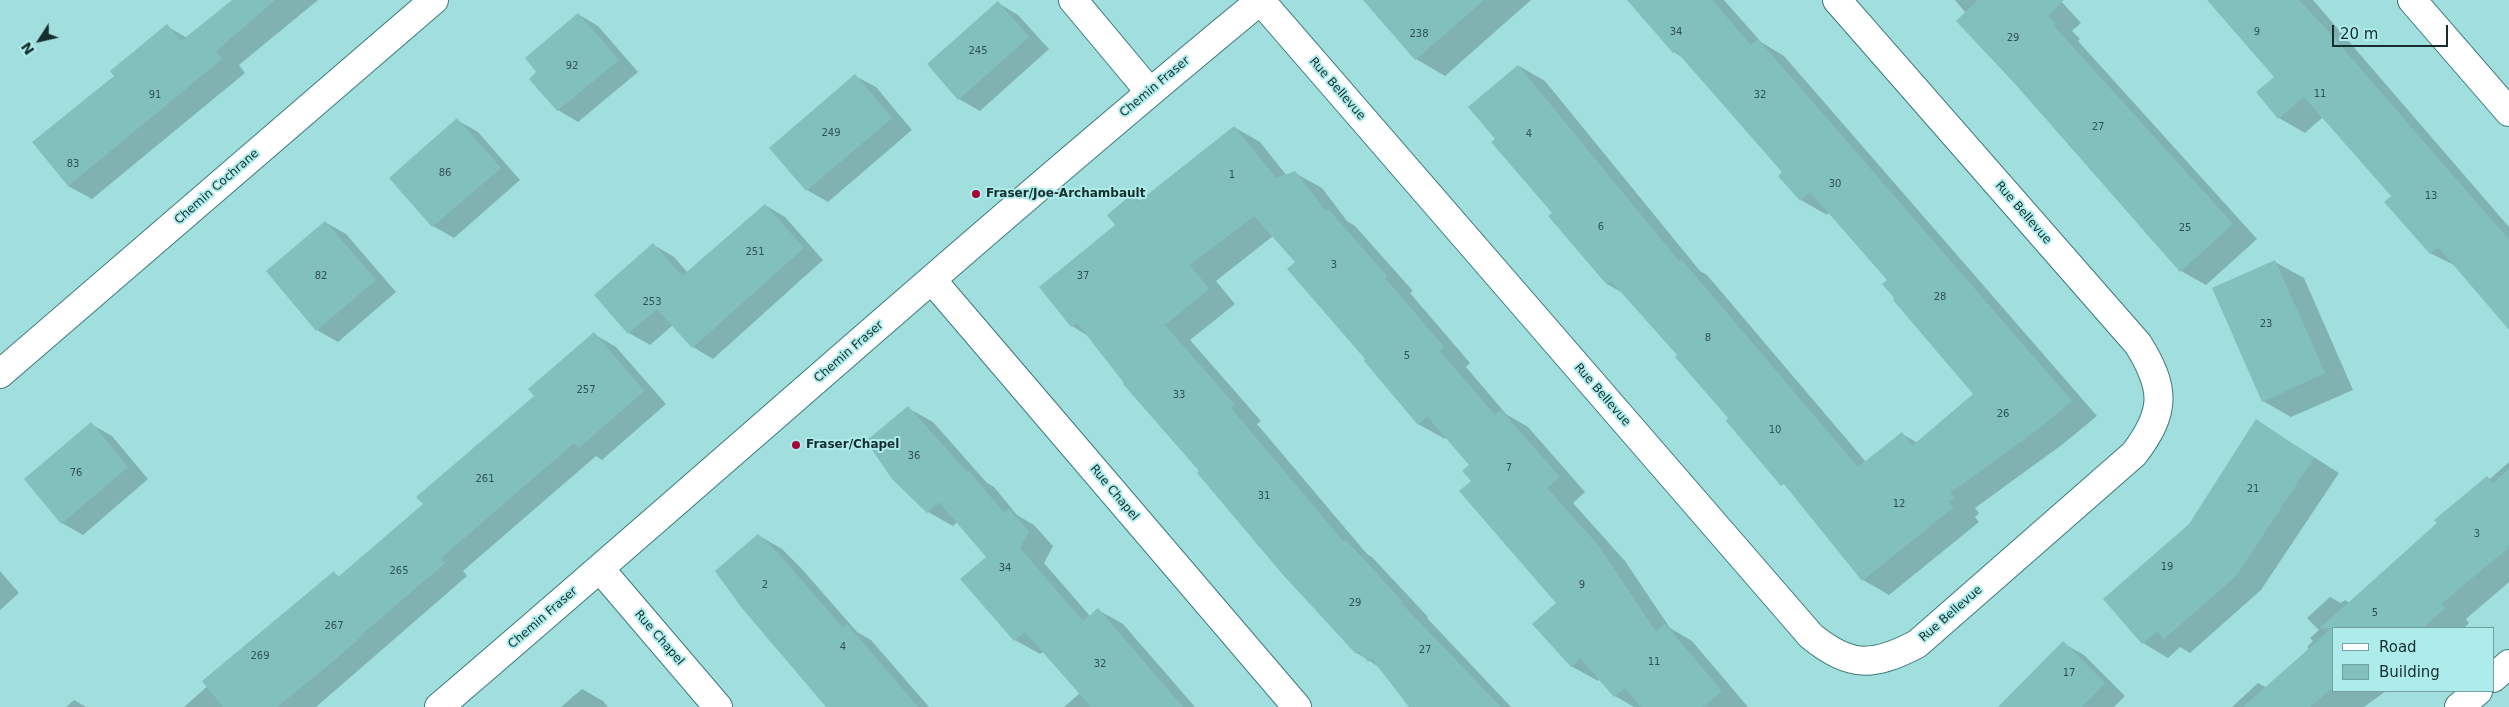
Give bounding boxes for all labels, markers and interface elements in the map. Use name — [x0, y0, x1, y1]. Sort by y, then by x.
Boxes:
north arrow — [15, 15, 65, 65]
scale bar — [2334, 15, 2450, 47]
text: 20 m — [2340, 25, 2378, 43]
house number: 34 — [1670, 26, 1682, 38]
house number: 9 — [2254, 26, 2260, 38]
house number: 238 — [1409, 28, 1429, 40]
house number: 29 — [2007, 32, 2019, 44]
text: N — [18, 39, 38, 58]
house number: 245 — [968, 45, 988, 57]
street label: Chemin Fraser — [1117, 54, 1193, 120]
street label: Rue Bellevue — [1306, 55, 1368, 123]
house number: 92 — [566, 60, 578, 72]
house number: 11 — [2314, 88, 2326, 100]
house number: 91 — [149, 89, 161, 101]
house number: 32 — [1754, 89, 1766, 101]
house number: 27 — [2092, 121, 2104, 133]
house number: 249 — [821, 127, 841, 139]
house number: 4 — [1526, 128, 1532, 140]
street label: Chemin Cochrane — [172, 146, 262, 228]
house number: 83 — [67, 158, 79, 170]
house number: 86 — [439, 167, 451, 179]
house number: 1 — [1229, 169, 1235, 181]
house number: 30 — [1829, 178, 1841, 190]
street label: Rue Bellevue — [1992, 179, 2054, 247]
place label: Fraser/Joe-Archambault — [986, 187, 1145, 201]
marker: Fraser/Joe-Archambault — [970, 188, 982, 200]
house number: 13 — [2425, 190, 2437, 202]
house number: 6 — [1598, 221, 1604, 233]
house number: 25 — [2179, 222, 2191, 234]
house number: 251 — [745, 246, 765, 258]
house number: 3 — [1331, 259, 1337, 271]
house number: 82 — [315, 270, 327, 282]
house number: 37 — [1077, 270, 1089, 282]
house number: 28 — [1934, 291, 1946, 303]
house number: 253 — [642, 296, 662, 308]
street label: Chemin Fraser — [812, 318, 886, 386]
house number: 23 — [2260, 318, 2272, 330]
house number: 8 — [1705, 332, 1711, 344]
house number: 5 — [1404, 350, 1410, 362]
street label: Rue Bellevue — [1571, 361, 1633, 429]
house number: 257 — [576, 384, 596, 396]
house number: 33 — [1173, 389, 1185, 401]
house number: 26 — [1997, 408, 2009, 420]
house number: 10 — [1769, 424, 1781, 436]
place label: Fraser/Chapel — [806, 438, 899, 452]
marker: Fraser/Chapel — [790, 439, 802, 451]
house number: 36 — [908, 450, 920, 462]
street label: Rue Chapel — [1087, 462, 1141, 524]
house number: 7 — [1506, 462, 1512, 474]
house number: 76 — [70, 467, 82, 479]
house number: 261 — [475, 473, 495, 485]
house number: 21 — [2247, 483, 2259, 495]
house number: 31 — [1258, 490, 1270, 502]
house number: 12 — [1893, 498, 1905, 510]
house number: 3 — [2474, 528, 2480, 540]
house number: 19 — [2161, 561, 2173, 573]
house number: 34 — [999, 562, 1011, 574]
house number: 265 — [389, 565, 409, 577]
house number: 2 — [762, 579, 768, 591]
house number: 9 — [1579, 579, 1585, 591]
street label: Rue Bellevue — [1917, 583, 1985, 645]
street label: Chemin Fraser — [506, 584, 580, 652]
house number: 29 — [1349, 597, 1361, 609]
house number: 5 — [2372, 607, 2378, 619]
street label: Rue Chapel — [631, 608, 687, 668]
house number: 267 — [324, 620, 344, 632]
legend — [2332, 627, 2494, 692]
text: Road — [2379, 638, 2417, 656]
house number: 4 — [840, 641, 846, 653]
house number: 27 — [1419, 644, 1431, 656]
house number: 269 — [250, 650, 270, 662]
house number: 11 — [1648, 656, 1660, 668]
house number: 32 — [1094, 658, 1106, 670]
text: Building — [2379, 663, 2440, 681]
house number: 17 — [2063, 667, 2075, 679]

